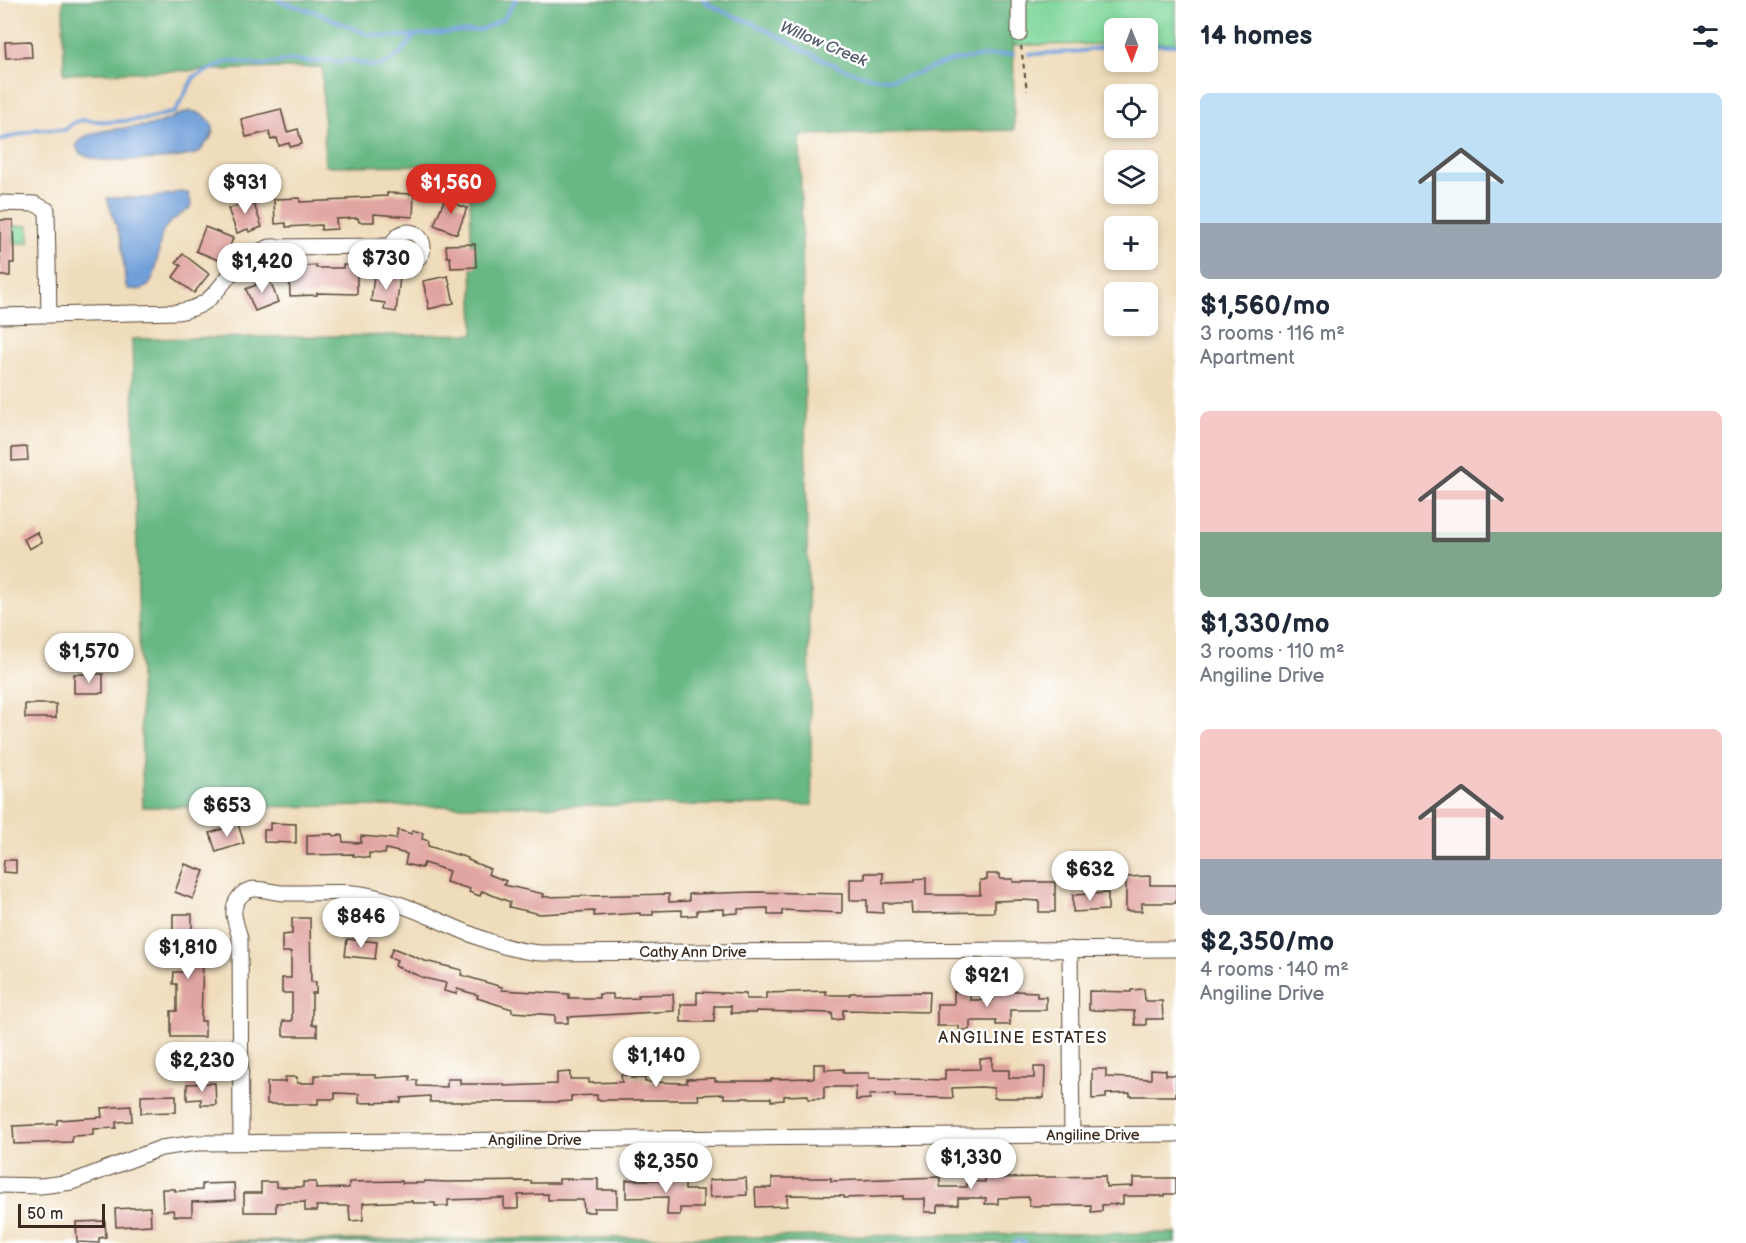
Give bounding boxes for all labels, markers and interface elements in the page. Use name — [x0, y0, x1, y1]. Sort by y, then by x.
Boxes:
water label: Willow Creek — [777, 18, 871, 72]
north arrow — [1104, 18, 1158, 72]
map controls — [1104, 18, 1158, 336]
icon: filters — [1689, 20, 1722, 53]
text: 14 homes — [1200, 21, 1312, 52]
button: locate — [1104, 84, 1158, 138]
icon: home — [1407, 132, 1515, 240]
button: layers — [1104, 150, 1158, 204]
pin: $931 — [209, 164, 281, 215]
pin: $1,560 — [402, 164, 500, 215]
text: $931 — [223, 171, 268, 195]
text: $1,560 — [420, 171, 482, 195]
button: + — [1104, 216, 1158, 270]
pin: $730 — [350, 240, 422, 291]
pin: $1,420 — [213, 243, 311, 294]
text: $730 — [362, 247, 410, 271]
text: $1,420 — [231, 250, 293, 274]
button: − — [1104, 282, 1158, 336]
text: $1,560/mo — [1200, 291, 1330, 322]
text: 3 rooms · 116 m² — [1200, 322, 1345, 346]
text: Apartment — [1200, 346, 1295, 370]
icon: home — [1407, 450, 1515, 558]
text: $1,330/mo — [1200, 609, 1330, 640]
pin: $1,570 — [40, 633, 138, 684]
text: $1,570 — [58, 640, 120, 664]
text: 3 rooms · 110 m² — [1200, 640, 1345, 664]
text: Angiline Drive — [1200, 664, 1324, 688]
icon: home — [1407, 768, 1515, 876]
pin: $653 — [191, 787, 263, 838]
text: $653 — [203, 794, 251, 818]
pin: $632 — [1054, 851, 1126, 902]
text: $632 — [1066, 858, 1114, 882]
pin: $846 — [325, 898, 397, 949]
text: $846 — [336, 905, 386, 929]
text: $2,350/mo — [1200, 927, 1334, 958]
pin: $1,810 — [139, 929, 237, 980]
text: $1,810 — [159, 936, 217, 960]
street label: Cathy Ann Drive — [639, 943, 747, 962]
pin: $921 — [951, 957, 1023, 1008]
text: 4 rooms · 140 m² — [1200, 958, 1349, 982]
text: $921 — [965, 964, 1009, 988]
text: Angiline Drive — [1200, 982, 1324, 1006]
district label: ANGILINE ESTATES — [938, 1029, 1108, 1048]
pin: $1,140 — [607, 1037, 705, 1088]
pin: $2,230 — [153, 1042, 251, 1093]
text: $1,140 — [627, 1044, 685, 1068]
text: $2,230 — [169, 1049, 235, 1073]
street label: Angiline Drive — [1046, 1126, 1140, 1145]
street label: Angiline Drive — [488, 1131, 582, 1150]
pin: $1,330 — [922, 1139, 1020, 1190]
pin: $2,350 — [617, 1143, 715, 1194]
text: $1,330 — [940, 1146, 1002, 1170]
text: $2,350 — [633, 1150, 699, 1174]
scale bar — [18, 1201, 105, 1228]
text: 50 m — [27, 1205, 63, 1224]

